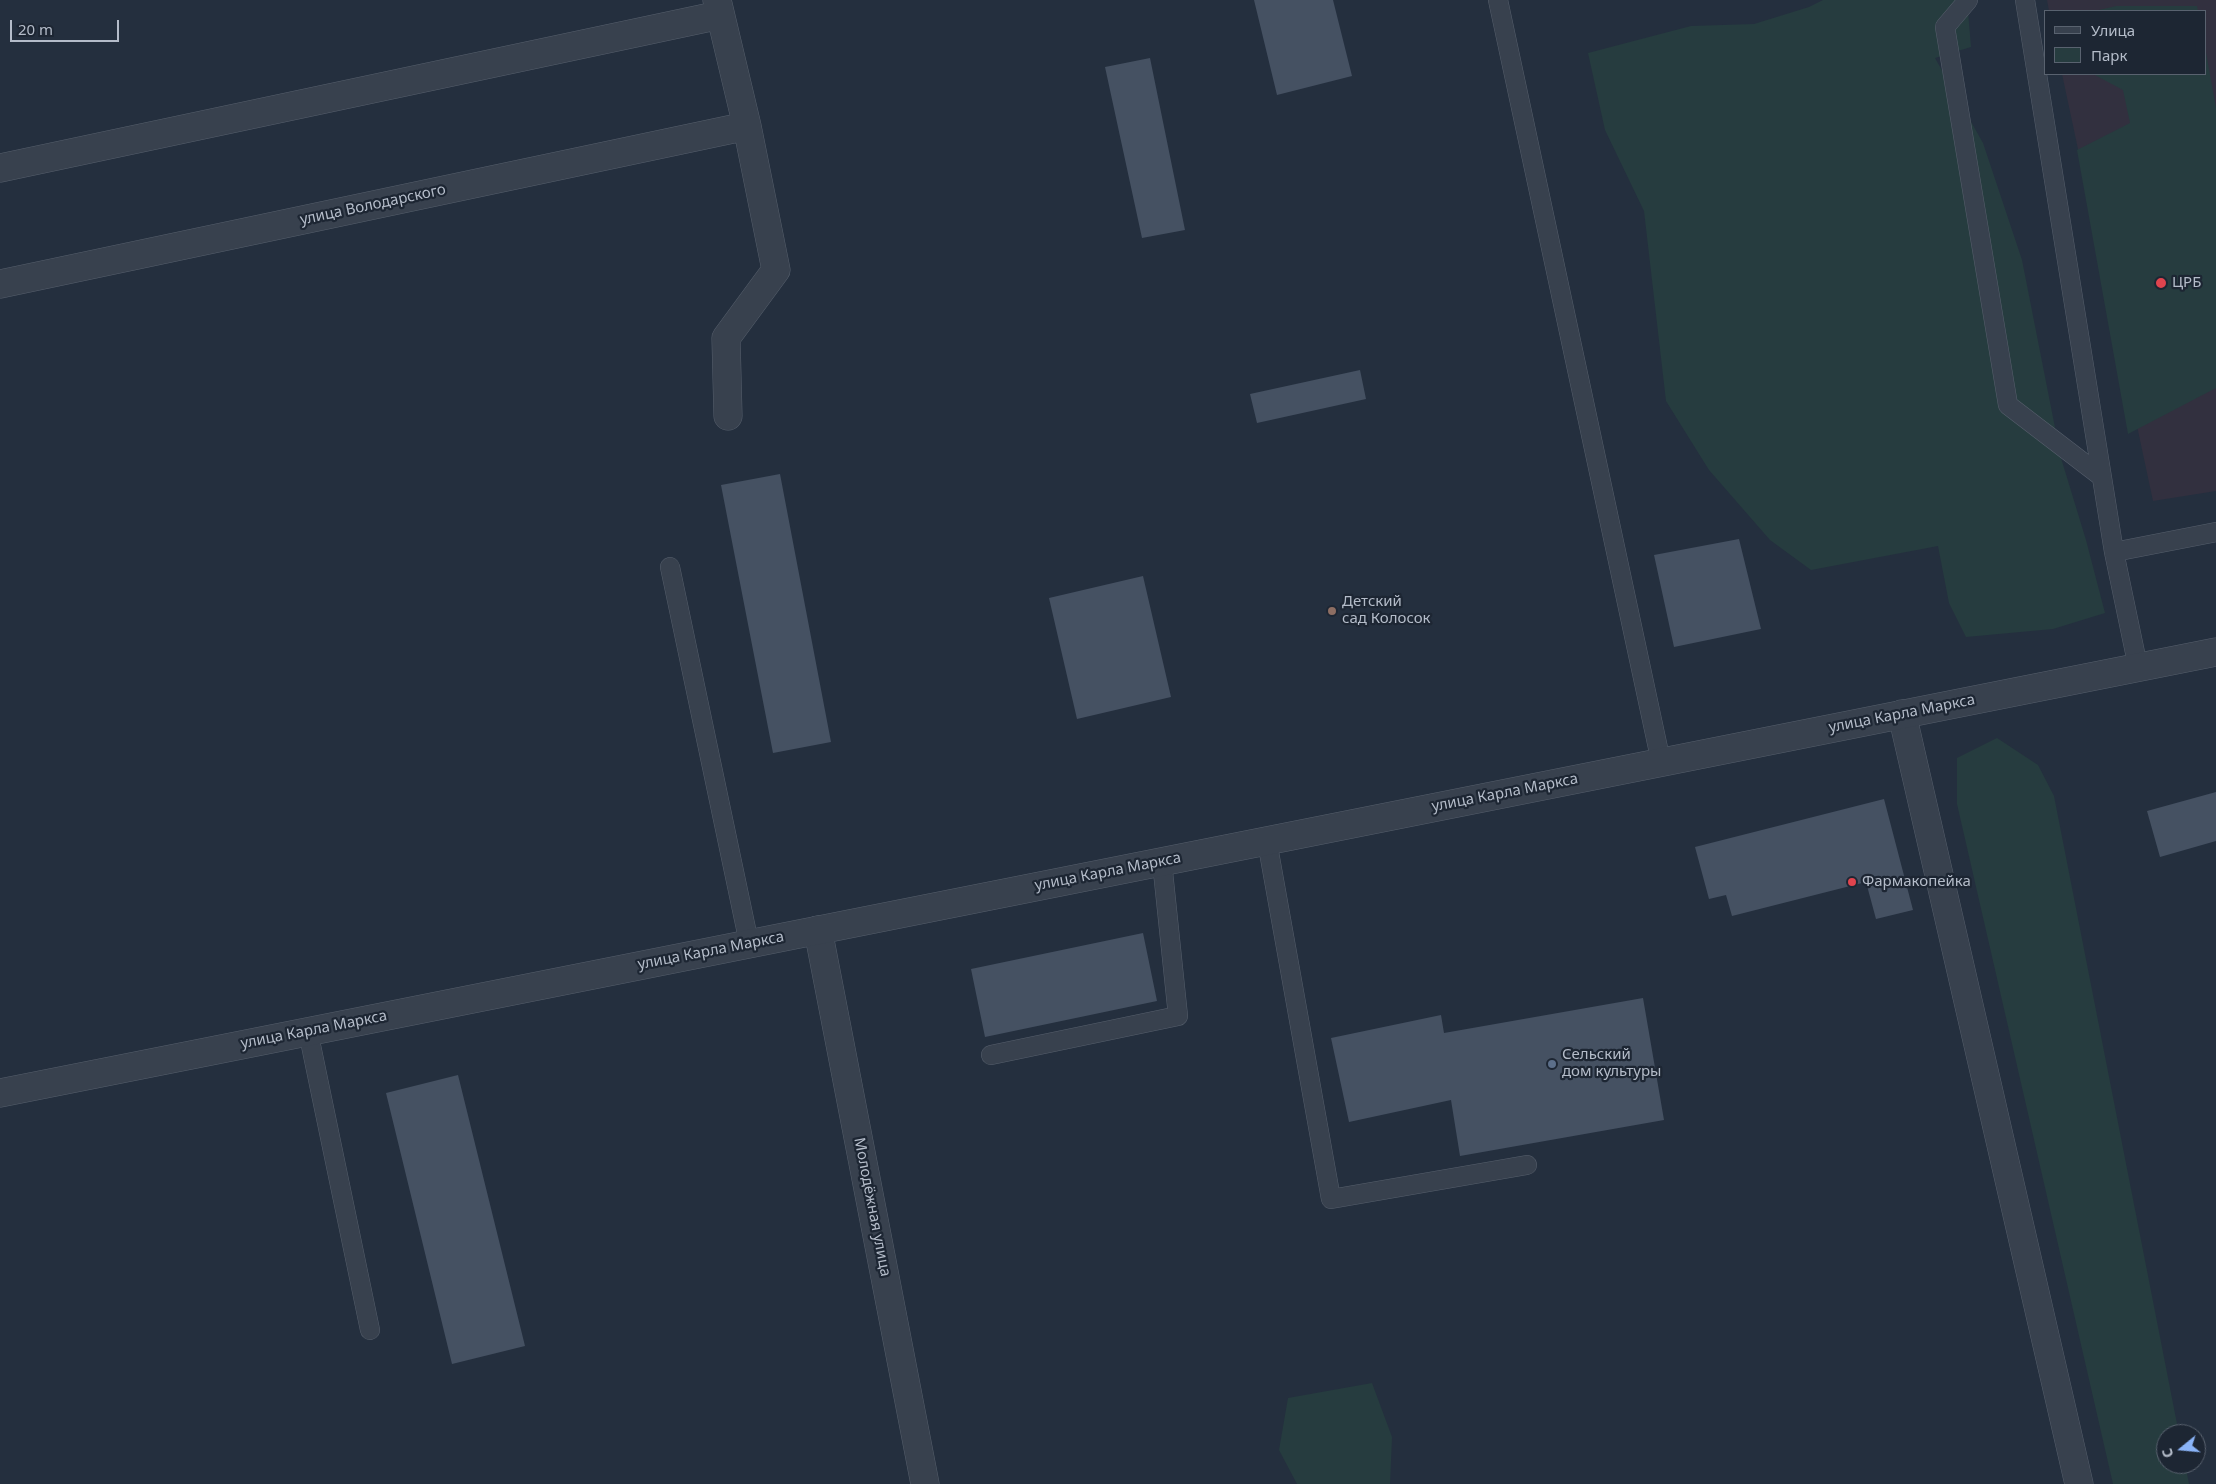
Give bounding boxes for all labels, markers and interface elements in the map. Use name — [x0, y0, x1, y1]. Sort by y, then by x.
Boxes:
scale bar — [12, 10, 121, 42]
legend — [2044, 10, 2206, 75]
text: 20 m — [18, 19, 53, 39]
text: Улица — [2091, 20, 2135, 40]
text: Парк — [2091, 45, 2127, 65]
street label: улица Володарского — [298, 181, 448, 229]
place label: ЦРБ — [2172, 274, 2201, 292]
marker: ЦРБ — [2154, 276, 2168, 290]
place label: Детский сад Колосок — [1342, 593, 1431, 628]
marker: Детский сад Колосок — [1326, 605, 1338, 617]
street label: улица Карла Маркса — [1827, 691, 1977, 737]
street label: улица Карла Маркса — [1430, 770, 1580, 816]
street label: улица Карла Маркса — [1033, 849, 1183, 895]
place label: Фармакопейка — [1862, 873, 1971, 891]
marker: Фармакопейка — [1846, 876, 1858, 888]
street label: улица Карла Маркса — [636, 928, 786, 974]
street label: улица Карла Маркса — [239, 1007, 389, 1053]
place label: Сельский дом культуры — [1562, 1046, 1661, 1081]
marker: Сельский дом культуры — [1546, 1058, 1558, 1070]
street label: Молодёжная улица — [850, 1136, 894, 1278]
north arrow — [2156, 1424, 2206, 1474]
text: С — [2157, 1446, 2178, 1460]

